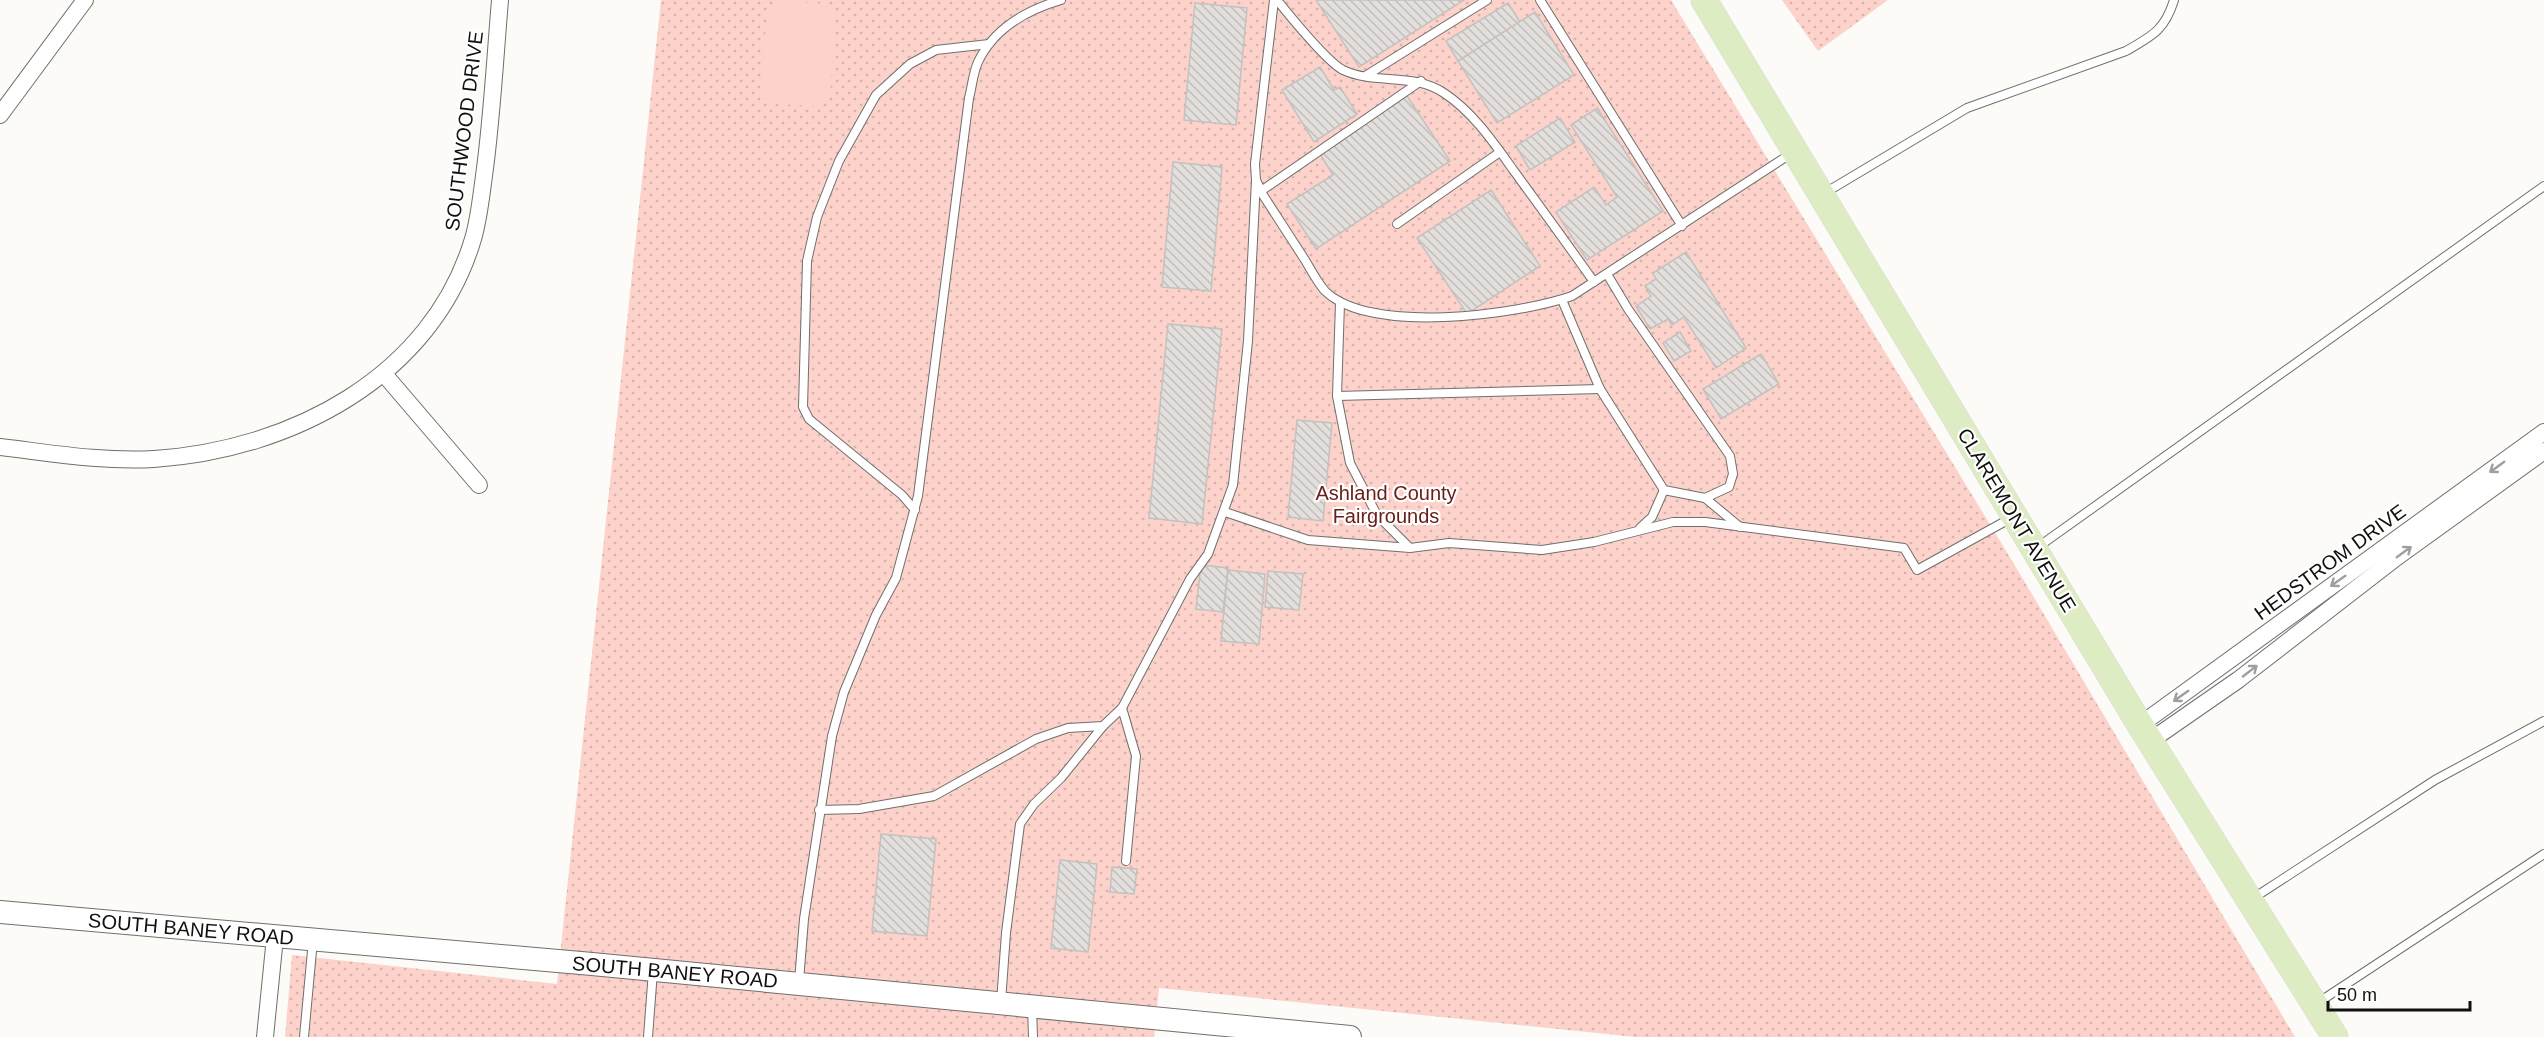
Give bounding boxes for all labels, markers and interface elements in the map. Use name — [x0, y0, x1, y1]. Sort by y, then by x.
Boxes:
street label: SOUTHWOOD DRIVE — [441, 30, 487, 232]
street label: CLAREMONT AVENUE — [1953, 424, 2081, 616]
one-way arrow — [2489, 461, 2505, 473]
park label: Ashland County Fairgrounds — [1315, 482, 1457, 527]
street label: HEDSTROM DRIVE — [2250, 500, 2410, 624]
one-way arrow — [2395, 546, 2411, 558]
one-way arrow — [2331, 575, 2347, 587]
one-way arrow — [2241, 665, 2257, 678]
one-way arrow — [2174, 690, 2190, 702]
street label: SOUTH BANEY ROAD — [87, 909, 295, 949]
street label: SOUTH BANEY ROAD — [571, 952, 779, 992]
scale bar — [2328, 974, 2470, 1012]
text: 50 m — [2337, 985, 2377, 1005]

